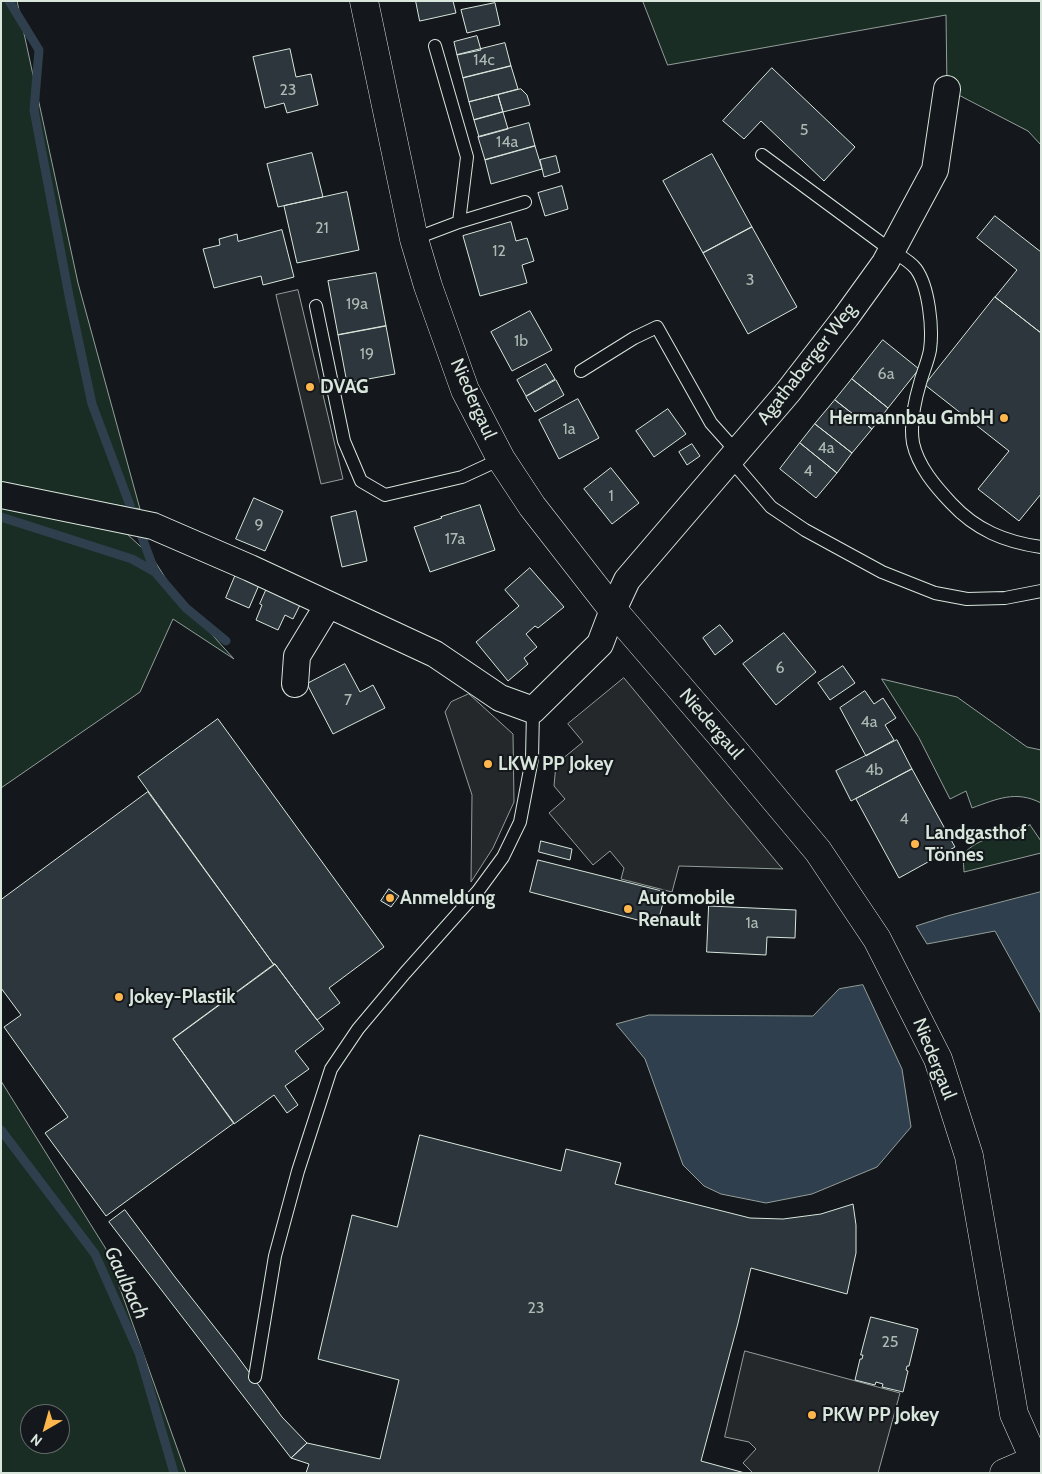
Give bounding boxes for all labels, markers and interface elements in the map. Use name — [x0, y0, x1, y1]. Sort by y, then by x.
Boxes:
house number: 14c — [473, 50, 495, 70]
house number: 23 — [279, 80, 297, 100]
house number: 5 — [800, 120, 808, 140]
house number: 14a — [496, 132, 518, 152]
house number: 21 — [315, 218, 329, 238]
house number: 12 — [492, 241, 506, 261]
house number: 3 — [746, 270, 754, 290]
house number: 19a — [346, 294, 368, 314]
street label: Agathaberger Weg — [753, 299, 861, 429]
house number: 1b — [514, 331, 528, 351]
house number: 19 — [360, 344, 374, 364]
street label: Niedergaul — [445, 355, 501, 443]
house number: 6a — [878, 364, 894, 384]
place label: DVAG — [320, 376, 369, 398]
marker: DVAG — [304, 381, 316, 393]
place label: Hermannbau GmbH — [829, 407, 994, 429]
marker: Hermannbau GmbH — [998, 412, 1010, 424]
house number: 1a — [563, 419, 575, 439]
house number: 4a — [818, 438, 834, 458]
house number: 4 — [803, 461, 813, 481]
house number: 1 — [608, 486, 614, 506]
house number: 9 — [254, 515, 264, 535]
house number: 17a — [445, 529, 465, 549]
house number: 6 — [775, 658, 785, 678]
street label: Niedergaul — [674, 684, 748, 764]
house number: 7 — [344, 690, 352, 710]
house number: 4a — [861, 712, 877, 732]
place label: LKW PP Jokey — [498, 753, 614, 775]
marker: LKW PP Jokey — [482, 758, 494, 770]
house number: 4b — [865, 760, 883, 780]
house number: 4 — [899, 809, 909, 829]
place label: Landgasthof Tönnes — [925, 822, 1026, 866]
marker: Landgasthof Tönnes — [909, 838, 921, 850]
place label: Anmeldung — [400, 887, 495, 909]
place label: Automobile Renault — [638, 887, 735, 931]
marker: Anmeldung — [384, 892, 396, 904]
marker: Automobile Renault — [622, 903, 634, 915]
house number: 1a — [746, 913, 758, 933]
place label: Jokey-Plastik — [129, 986, 236, 1008]
marker: Jokey-Plastik — [113, 991, 125, 1003]
street label: Niedergaul — [907, 1015, 961, 1103]
water label: Gaulbach — [99, 1243, 153, 1323]
house number: 23 — [527, 1298, 545, 1318]
house number: 25 — [881, 1332, 899, 1352]
north arrow — [20, 1404, 70, 1454]
place label: PKW PP Jokey — [822, 1404, 939, 1426]
marker: PKW PP Jokey — [806, 1409, 818, 1421]
text: N — [27, 1430, 46, 1450]

